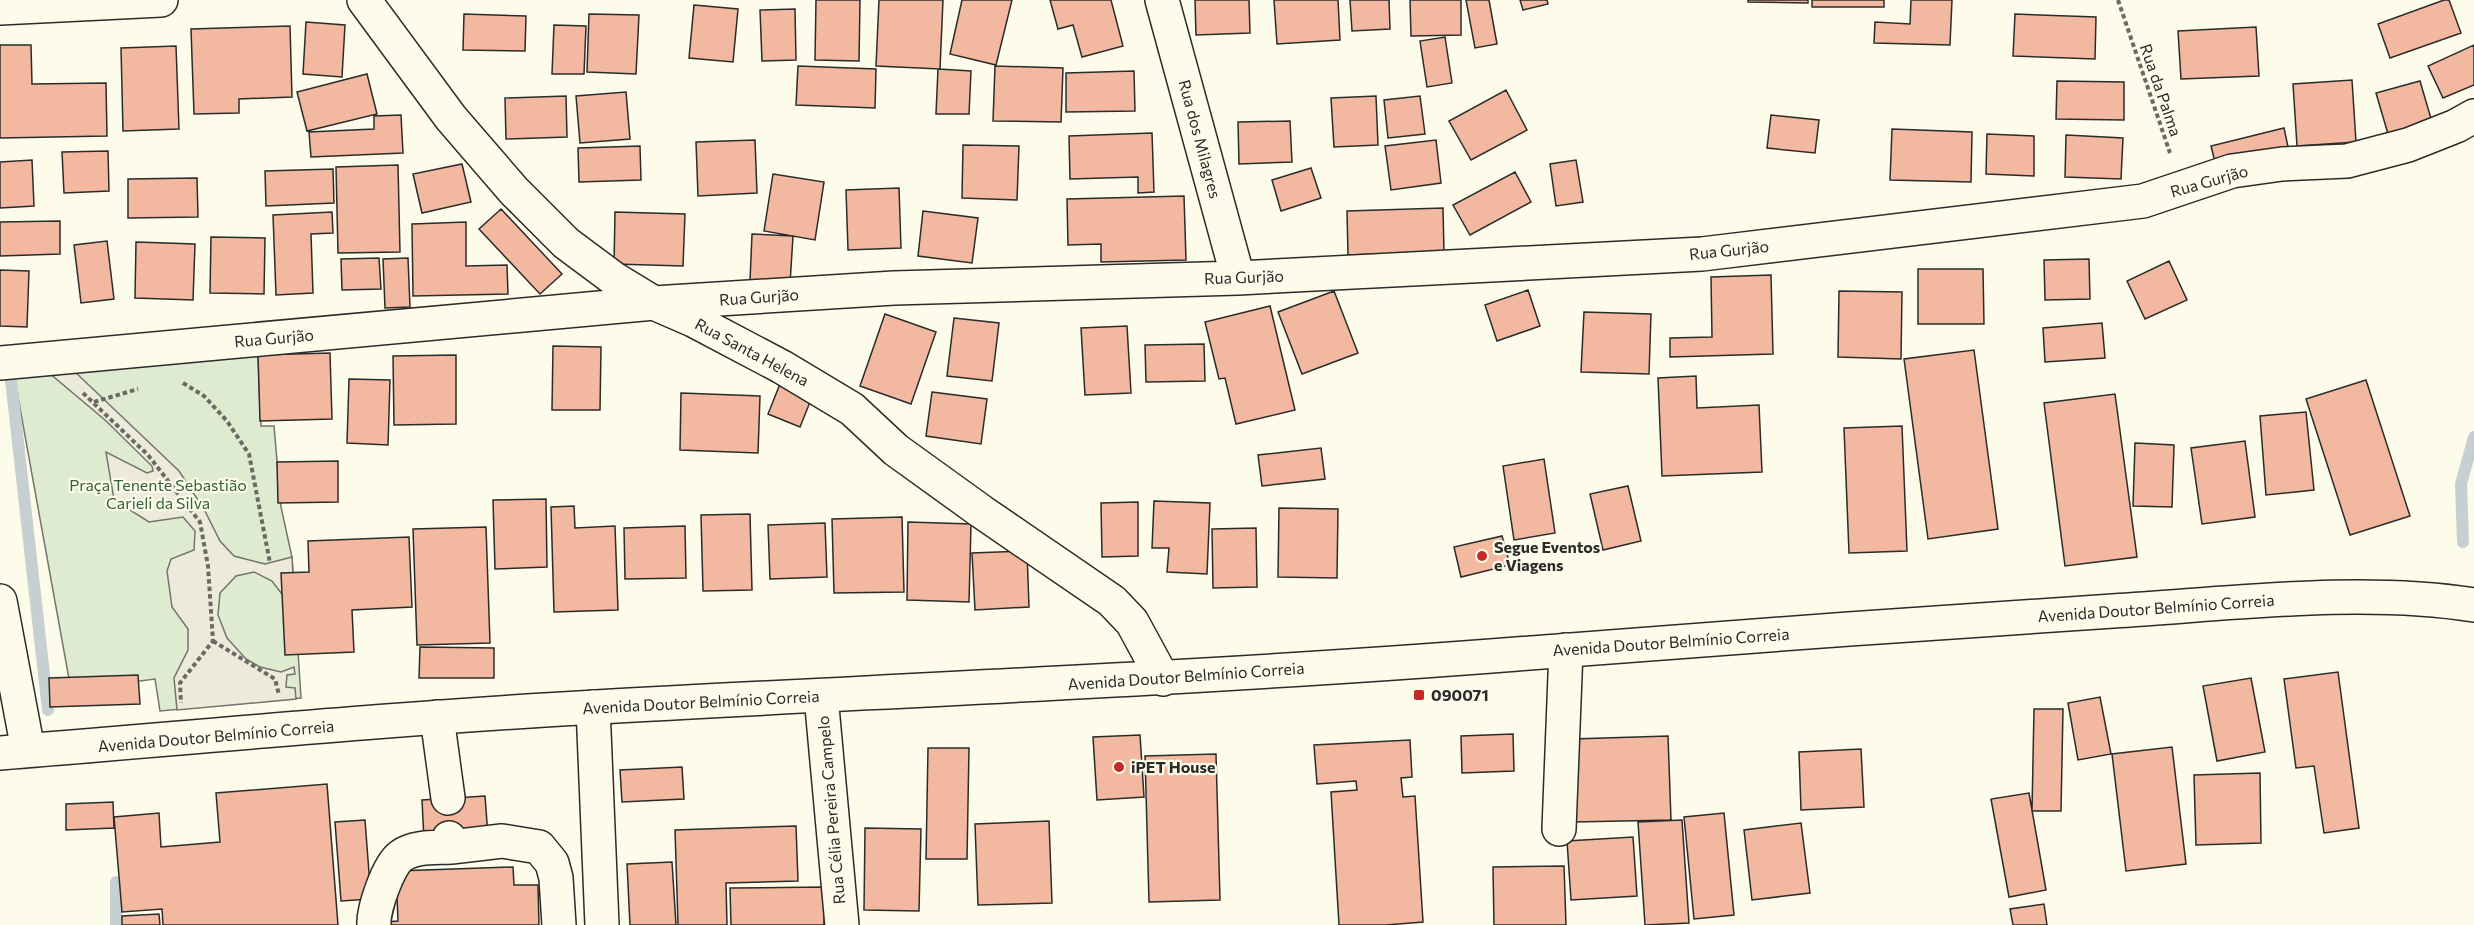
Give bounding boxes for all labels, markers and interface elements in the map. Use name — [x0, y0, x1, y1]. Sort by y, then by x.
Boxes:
street label: Rua da Palma — [2137, 41, 2186, 139]
street label: Rua dos Milagres — [1175, 77, 1225, 200]
street label: Rua Gurjão — [2168, 160, 2250, 201]
street label: Rua Gurjão — [1688, 236, 1770, 263]
street label: Rua Gurjão — [1204, 266, 1284, 287]
street label: Rua Gurjão — [718, 284, 800, 309]
street label: Rua Santa Helena — [692, 314, 812, 390]
street label: Rua Gurjão — [233, 325, 315, 350]
park label: Praça Tenente Sebastião Carieli da Silva — [69, 475, 247, 512]
place label: Segue Eventos e Viagens — [1494, 537, 1600, 574]
marker: Segue Eventos e Viagens — [1475, 549, 1489, 563]
street label: Avenida Doutor Belmínio Correia — [2037, 590, 2275, 625]
street label: Avenida Doutor Belmínio Correia — [1552, 624, 1790, 659]
street label: Avenida Doutor Belmínio Correia — [1067, 658, 1305, 693]
place label: 090071 — [1431, 685, 1489, 704]
street label: Avenida Doutor Belmínio Correia — [582, 686, 820, 717]
marker: 090071 — [1412, 688, 1426, 702]
street label: Rua Célia Pereira Campelo — [813, 715, 848, 905]
street label: Avenida Doutor Belmínio Correia — [97, 716, 335, 755]
place label: iPET House — [1131, 757, 1215, 776]
marker: iPET House — [1112, 760, 1126, 774]

